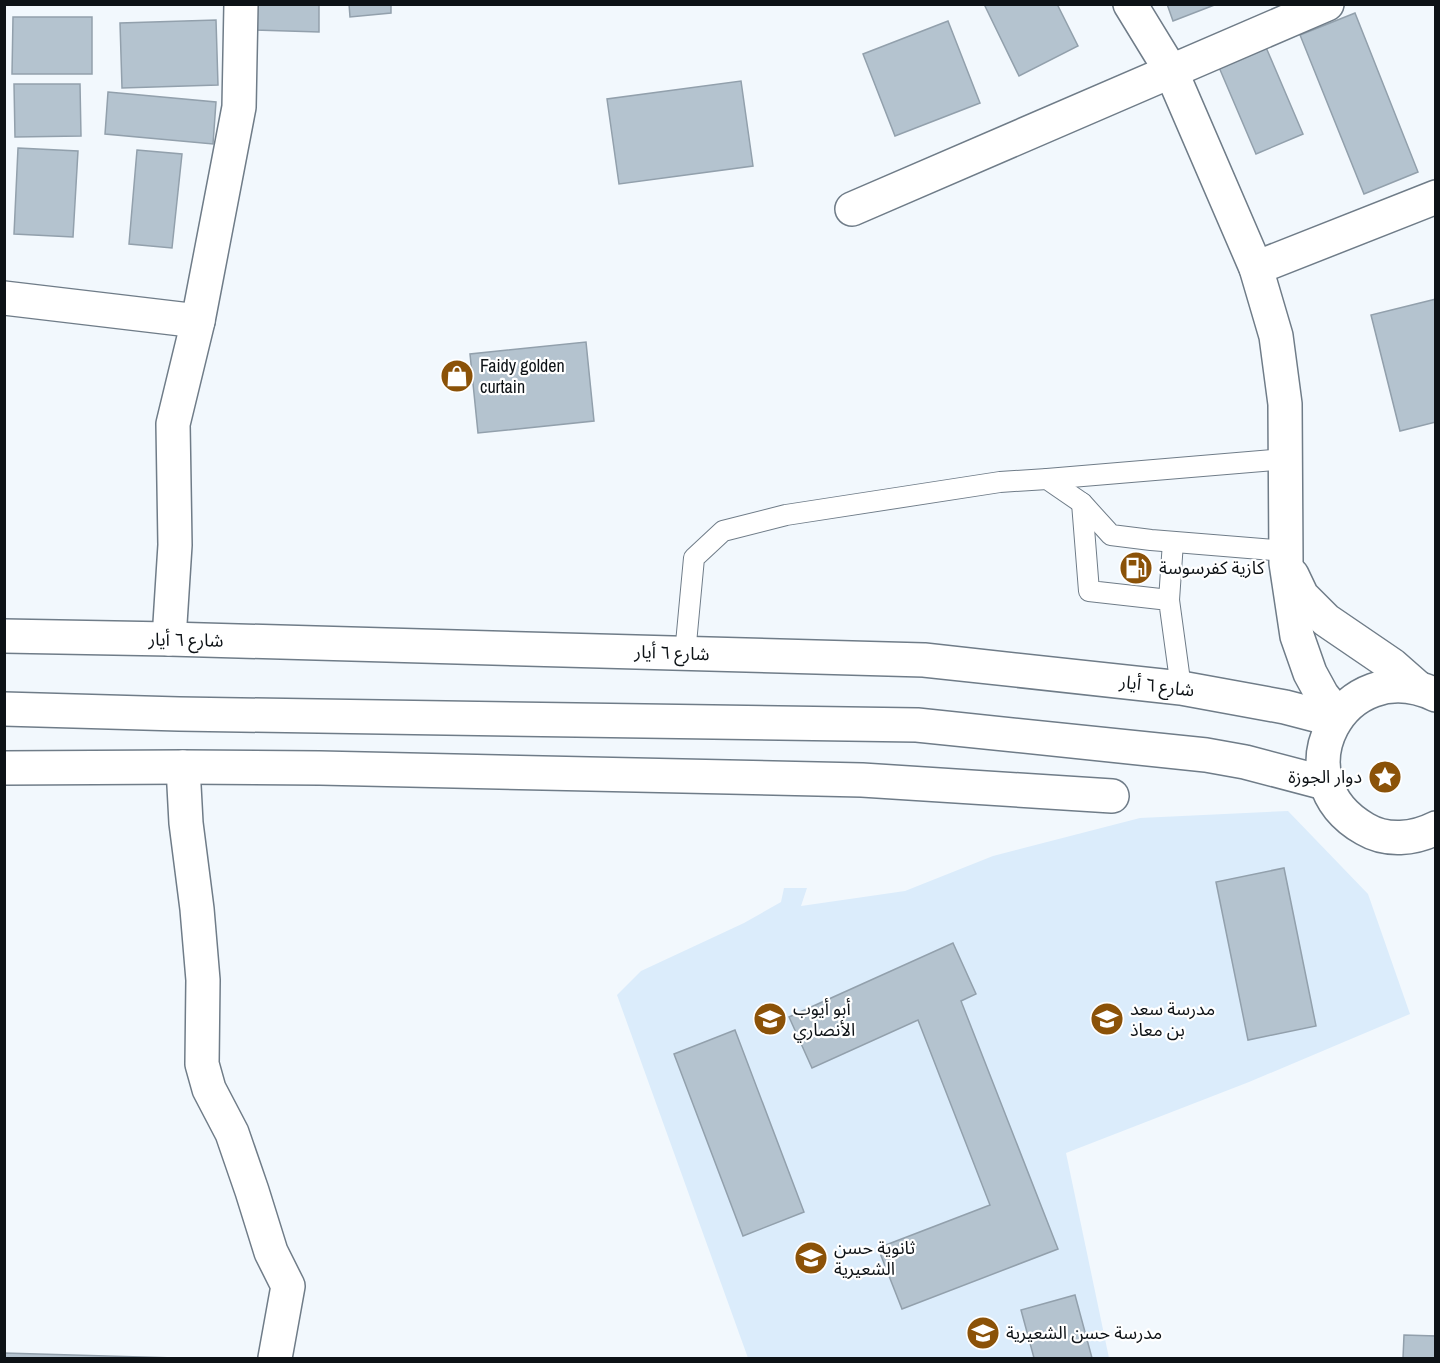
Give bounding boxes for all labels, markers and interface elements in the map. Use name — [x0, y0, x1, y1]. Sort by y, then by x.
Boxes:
place label: Faidy golden curtain — [480, 353, 565, 399]
shop icon: Faidy golden curtain — [439, 358, 475, 394]
fuel station icon: كازية كفرسوسة — [1118, 550, 1154, 586]
place label: كازية كفرسوسة — [1159, 555, 1265, 580]
street label: شارع ٦ أيار — [147, 626, 224, 655]
street label: شارع ٦ أيار — [633, 639, 710, 668]
street label: شارع ٦ أيار — [1117, 668, 1196, 704]
place icon: دوار الجوزة — [1367, 759, 1403, 795]
place label: دوار الجوزة — [1288, 764, 1362, 789]
place label: أبو أيوب الأنصاري — [793, 996, 855, 1043]
place label: مدرسة سعد بن معاذ — [1130, 996, 1215, 1042]
school or university icon: أبو أيوب الأنصاري — [752, 1001, 788, 1037]
school or university icon: مدرسة سعد بن معاذ — [1089, 1001, 1125, 1037]
place label: ثانوية حسن الشعيرية — [834, 1235, 915, 1281]
school or university icon: ثانوية حسن الشعيرية — [793, 1240, 829, 1276]
school or university icon: مدرسة حسن الشعيرية — [965, 1315, 1001, 1351]
place label: مدرسة حسن الشعيرية — [1006, 1320, 1162, 1345]

